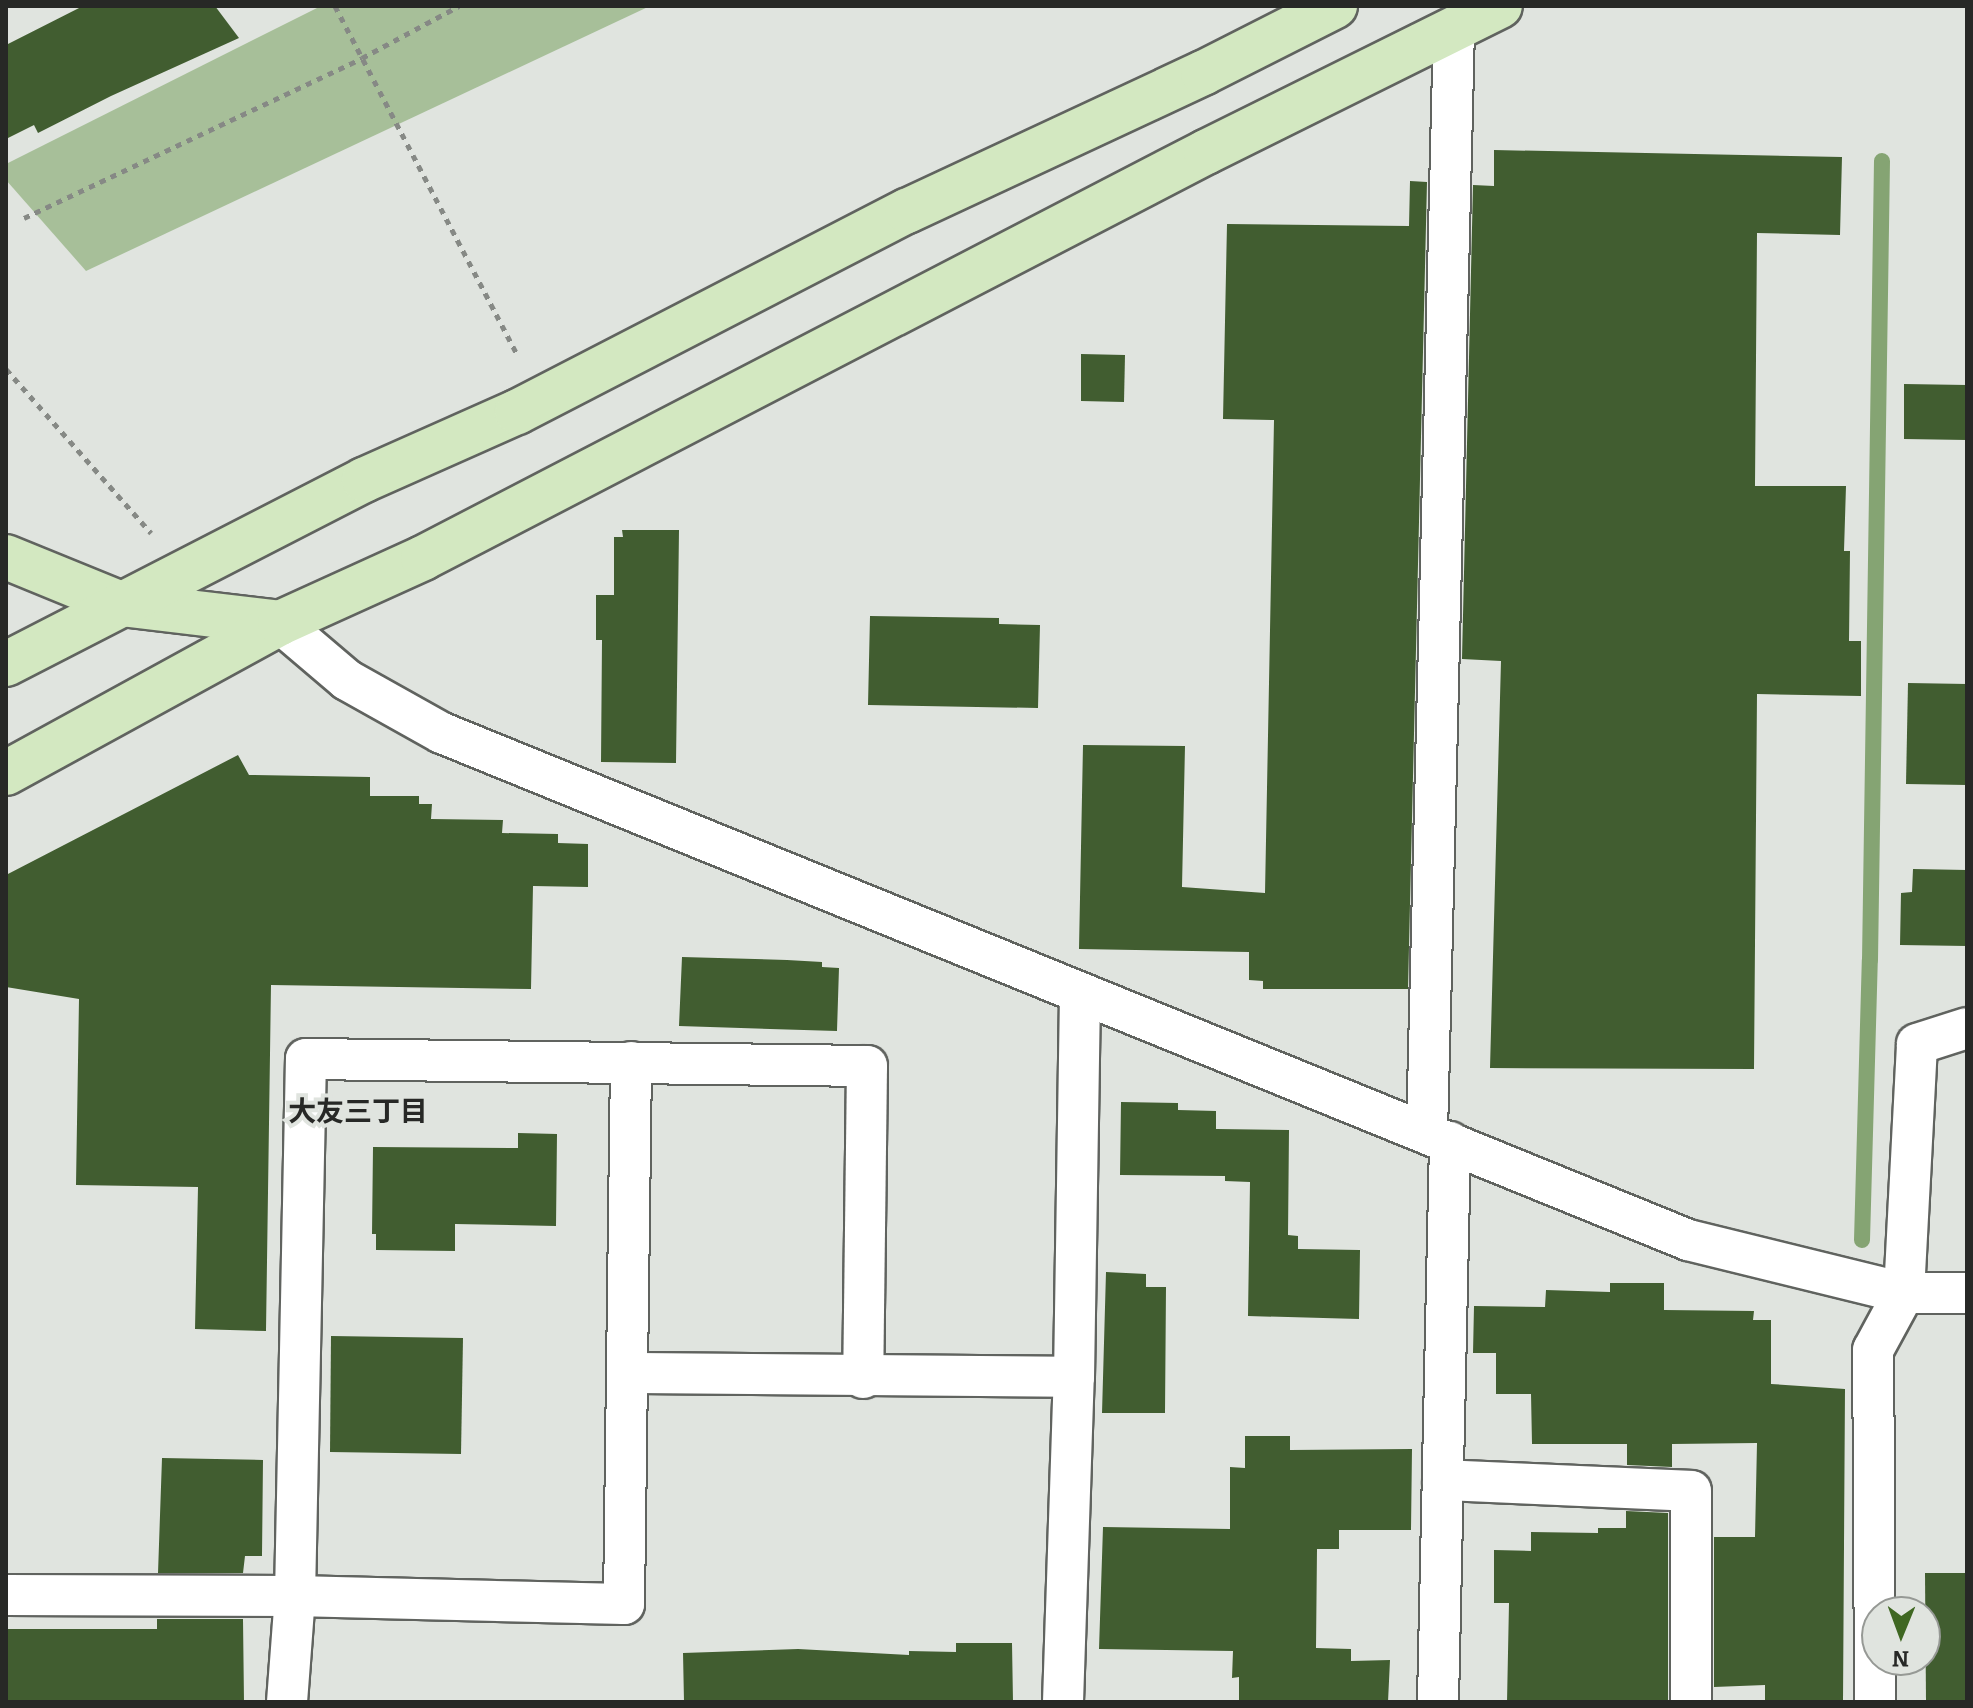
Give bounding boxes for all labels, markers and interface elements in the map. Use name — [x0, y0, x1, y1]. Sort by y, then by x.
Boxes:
district label: 大友三丁目 — [288, 1095, 428, 1129]
north arrow — [1861, 1596, 1941, 1676]
text: N — [1892, 1645, 1909, 1672]

